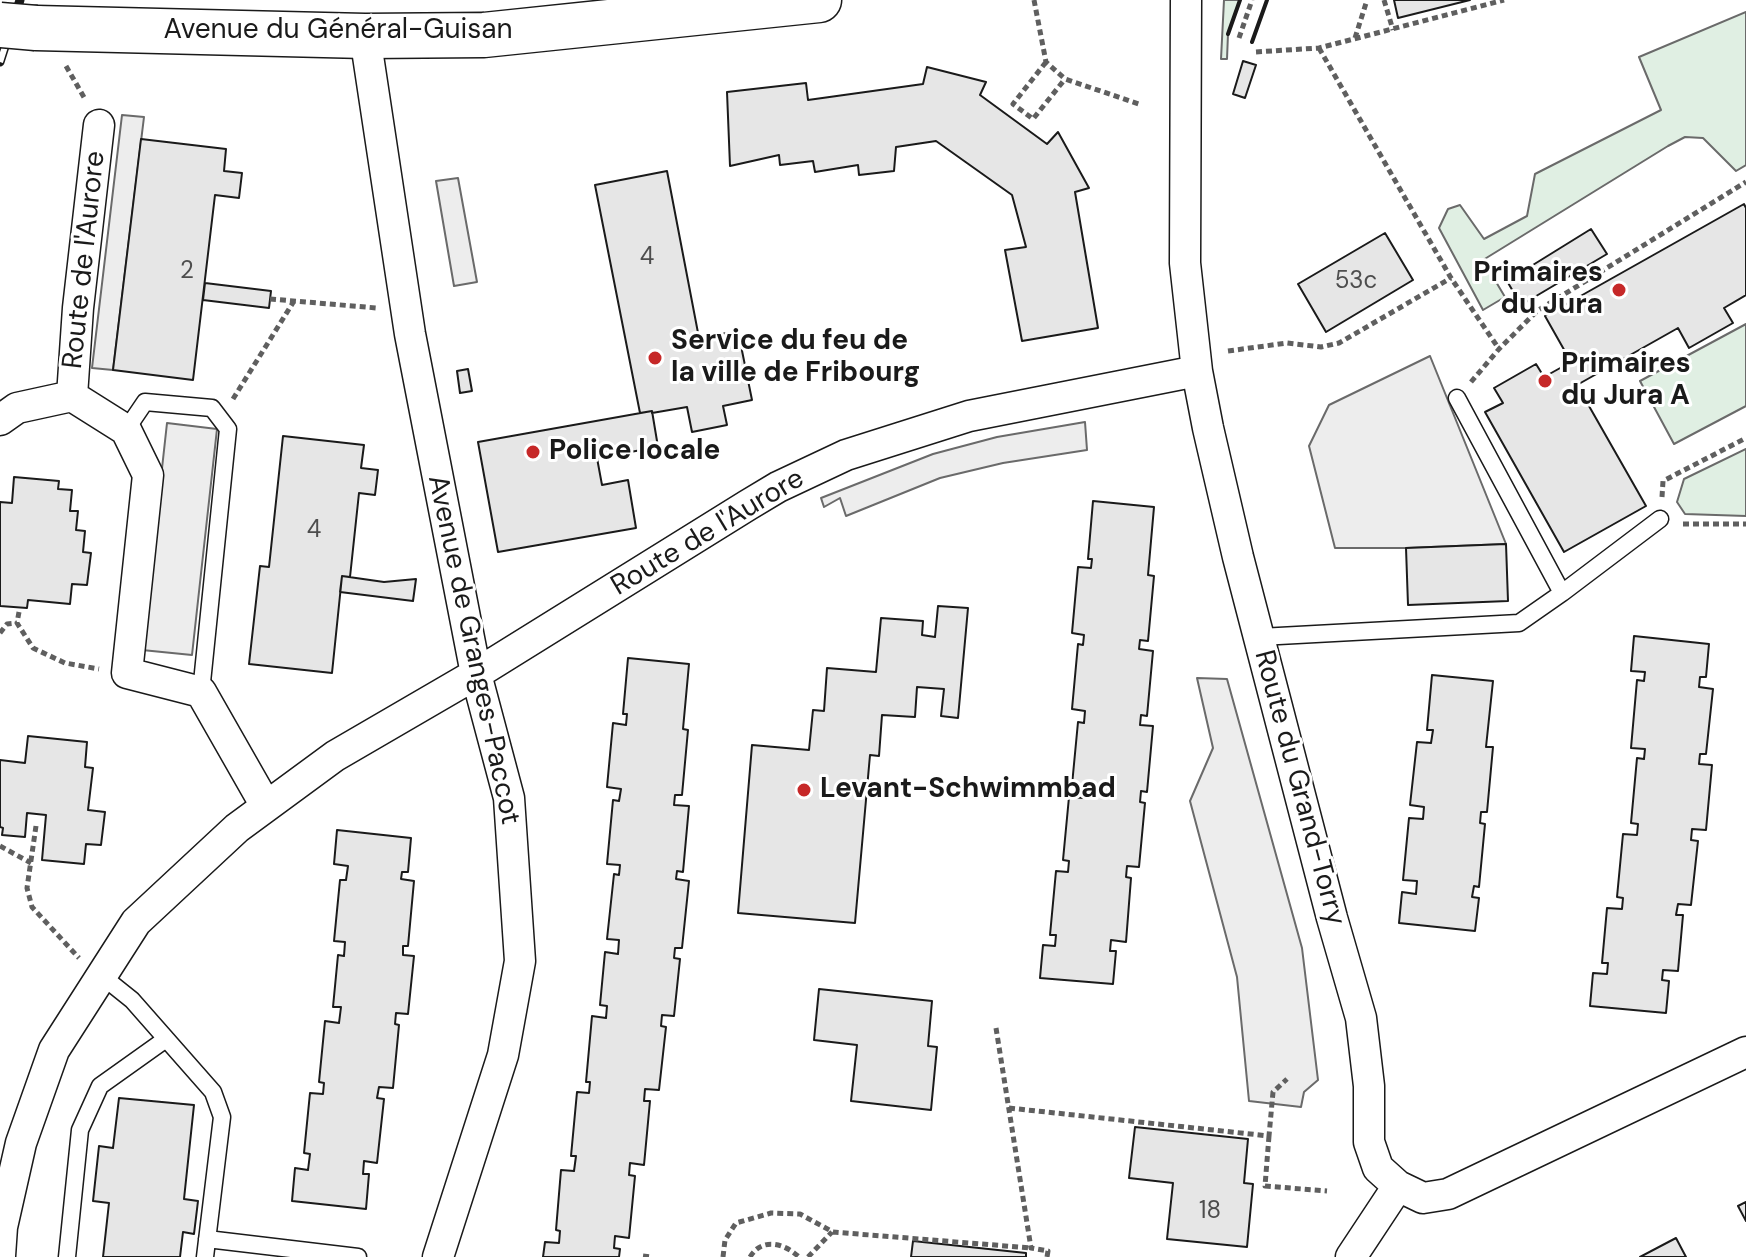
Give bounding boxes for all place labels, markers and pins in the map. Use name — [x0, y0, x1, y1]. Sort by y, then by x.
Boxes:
place label: Primaires du Jura — [1473, 257, 1603, 323]
marker: Primaires du Jura — [1610, 281, 1628, 299]
place label: Service du feu de la ville de Fribourg — [671, 325, 920, 391]
place label: Primaires du Jura A — [1561, 348, 1691, 414]
marker: Service du feu de la ville de Fribourg — [646, 349, 664, 367]
marker: Primaires du Jura A — [1536, 372, 1554, 390]
place label: Police locale — [549, 435, 720, 469]
marker: Police locale — [524, 443, 542, 461]
place label: Levant-Schwimmbad — [820, 773, 1116, 807]
marker: Levant-Schwimmbad — [795, 781, 813, 799]

